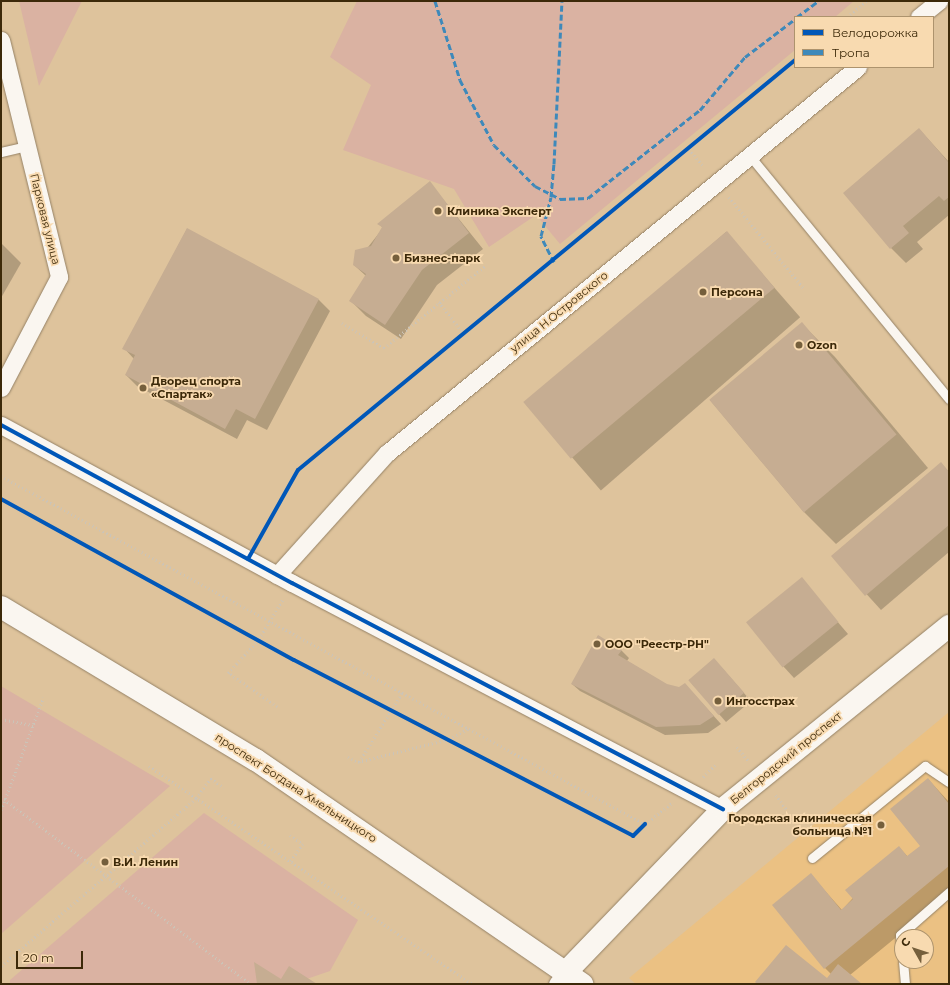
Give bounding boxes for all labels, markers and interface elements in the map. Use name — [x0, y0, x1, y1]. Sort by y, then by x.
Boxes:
legend — [794, 16, 934, 68]
text: Велодорожка — [832, 25, 918, 40]
text: Тропа — [832, 45, 870, 60]
street label: Парковая улица — [27, 172, 63, 266]
place label: Клиника Эксперт — [447, 204, 551, 218]
marker: Клиника Эксперт — [432, 205, 444, 217]
place label: Бизнес-парк — [404, 251, 480, 265]
marker: Бизнес-парк — [391, 253, 401, 263]
street label: улица Н.Островского — [508, 269, 610, 355]
place label: Персона — [711, 285, 763, 299]
marker: Персона — [698, 287, 708, 297]
place label: Ozon — [807, 338, 837, 352]
marker: Ozon — [794, 340, 804, 350]
place label: Дворец спорта «Спартак» — [151, 375, 241, 401]
marker: Дворец спорта «Спартак» — [138, 383, 148, 393]
place label: ООО "Реестр-РН" — [605, 637, 709, 651]
marker: ООО "Реестр-РН" — [592, 639, 602, 649]
place label: Ингосстрах — [726, 694, 795, 708]
marker: Ингосстрах — [713, 696, 723, 706]
street label: Белгородский проспект — [728, 709, 844, 807]
street label: проспект Богдана Хмельницкого — [213, 731, 379, 845]
place label: Городская клиническая больница №1 — [728, 812, 872, 838]
marker: Городская клиническая больница №1 — [875, 819, 887, 831]
place label: В.И. Ленин — [113, 855, 178, 869]
marker: В.И. Ленин — [100, 857, 110, 867]
north arrow — [894, 929, 934, 969]
text: С — [897, 935, 913, 950]
scale bar — [18, 943, 85, 969]
text: 20 m — [23, 950, 54, 965]

